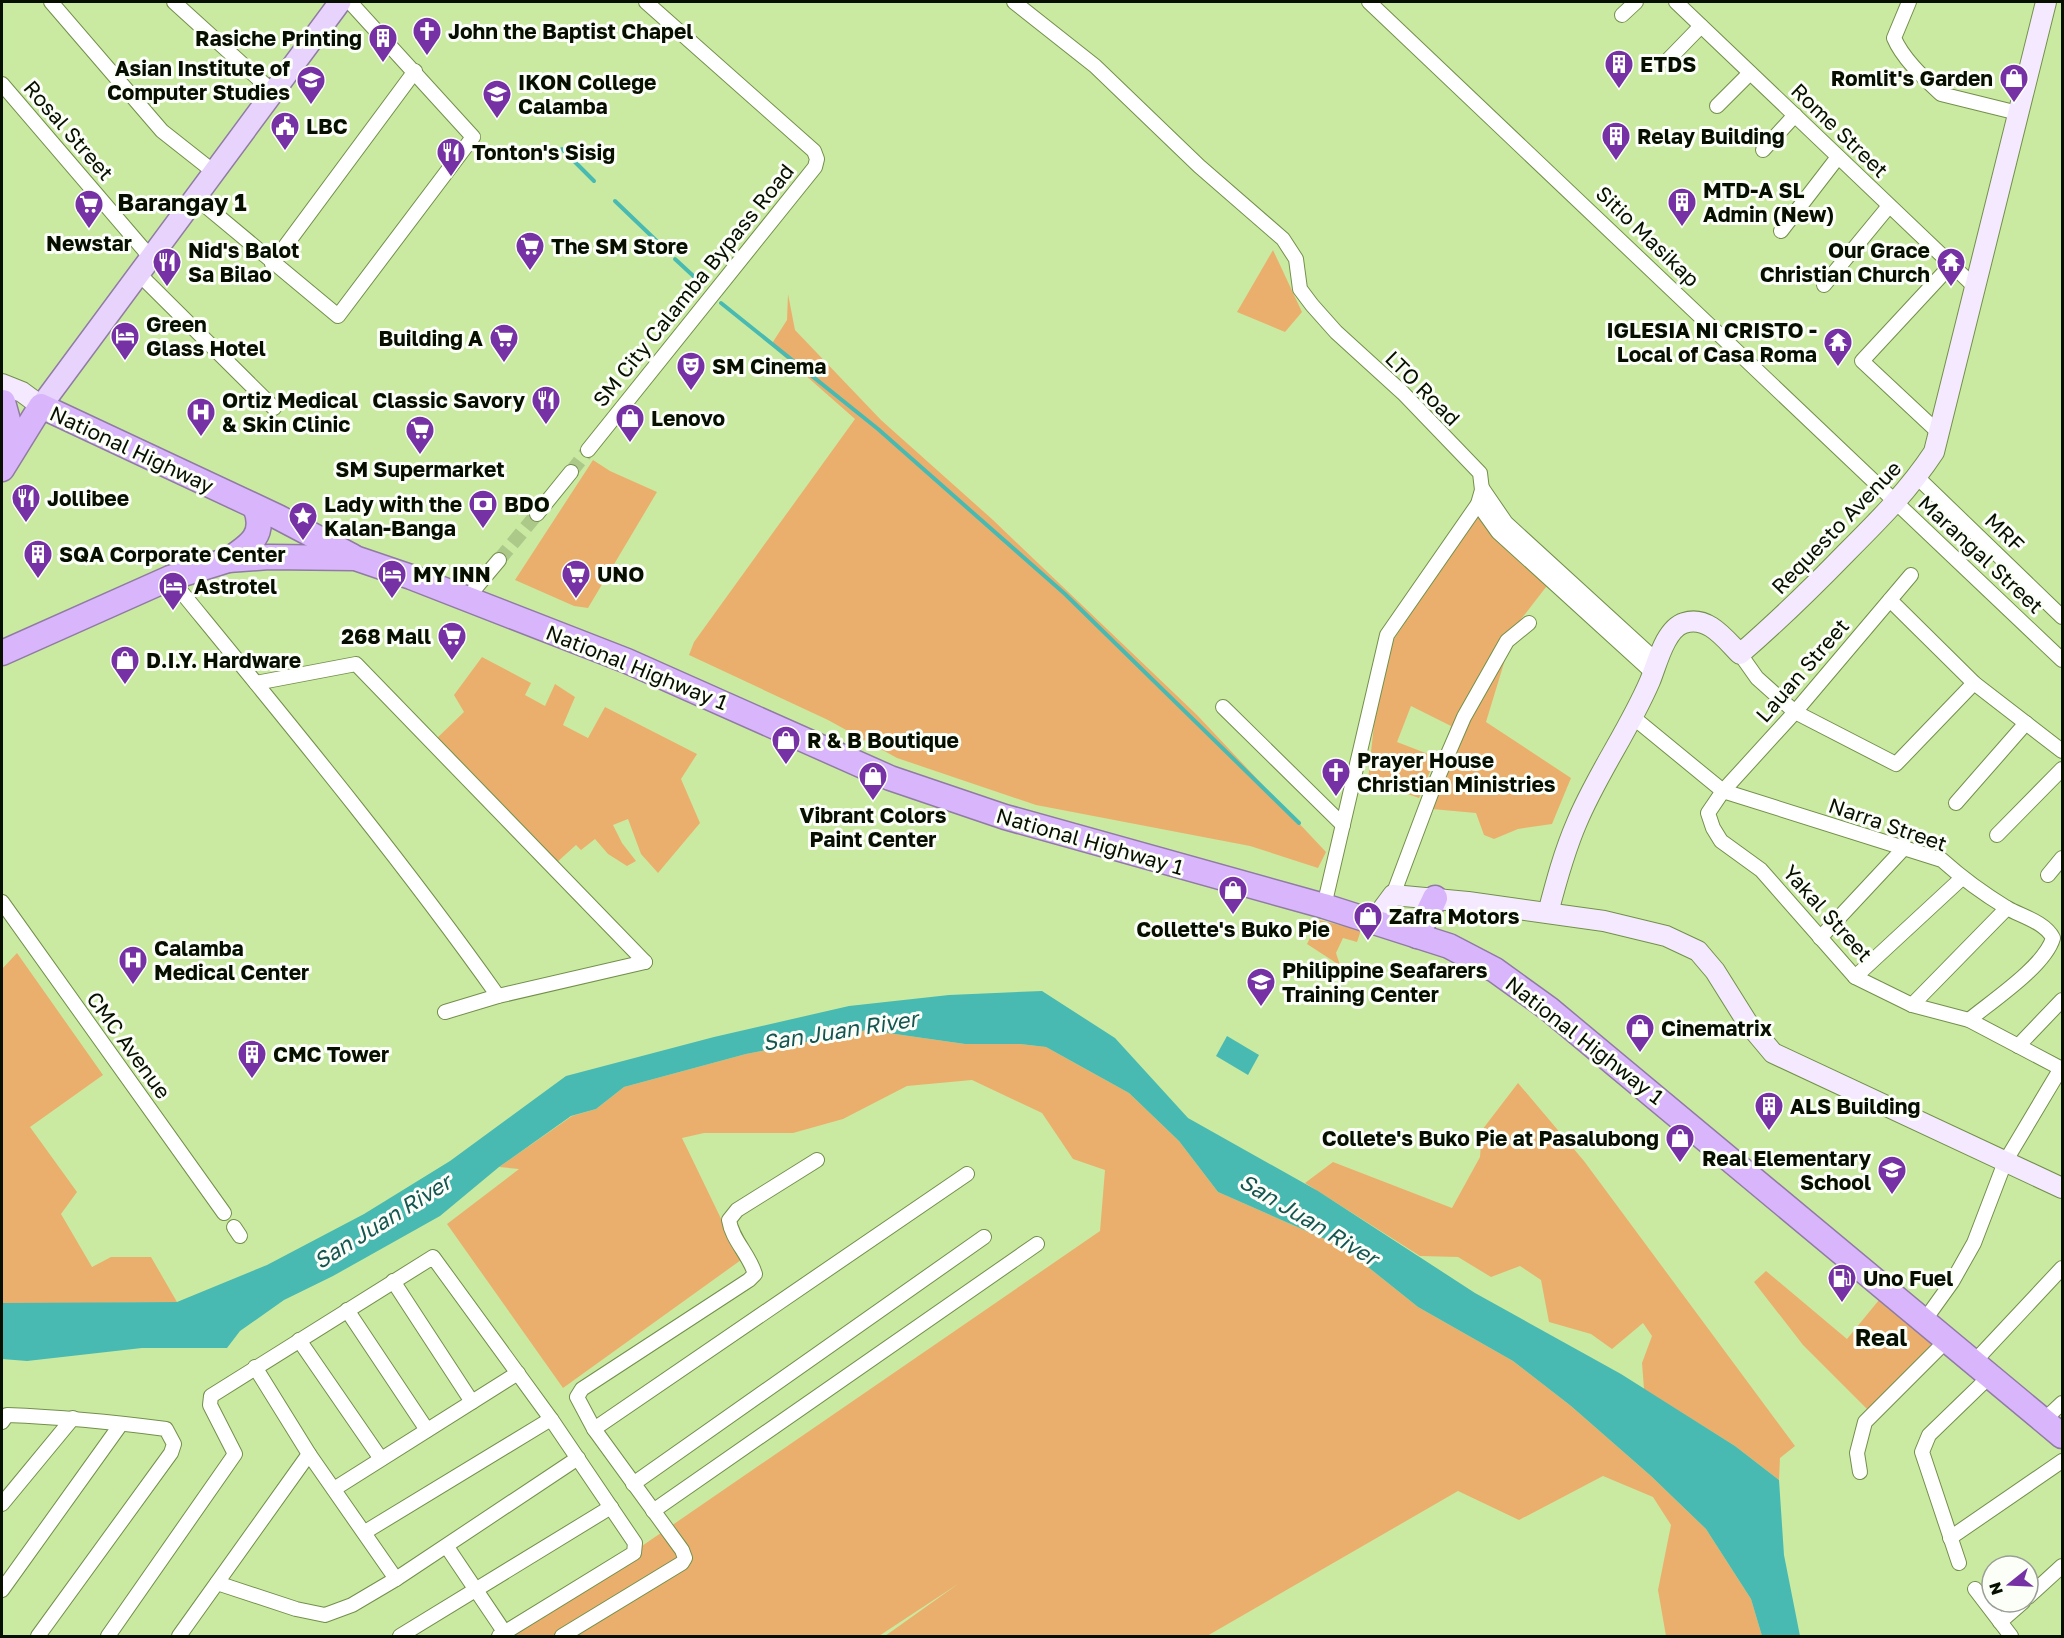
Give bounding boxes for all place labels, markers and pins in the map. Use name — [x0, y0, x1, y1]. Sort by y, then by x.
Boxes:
church icon: John the Baptist Chapel — [411, 15, 443, 57]
place label: John the Baptist Chapel — [448, 18, 693, 44]
building icon: Rasiche Printing — [367, 22, 399, 64]
place label: Rasiche Printing — [195, 25, 362, 51]
building icon: ETDS — [1603, 48, 1635, 90]
place label: ETDS — [1640, 51, 1696, 77]
place label: Asian Institute of Computer Studies — [107, 55, 290, 105]
shop icon: Romlit's Garden — [1998, 62, 2030, 104]
school or university icon: Asian Institute of Computer Studies — [295, 64, 327, 106]
place label: Romlit's Garden — [1831, 65, 1993, 91]
place label: IKON College Calamba — [518, 69, 657, 119]
school or university icon: IKON College Calamba — [481, 78, 513, 120]
public building icon: LBC — [269, 110, 301, 152]
place label: LBC — [306, 113, 348, 139]
building icon: Relay Building — [1600, 120, 1632, 162]
place label: Relay Building — [1637, 123, 1785, 149]
restaurant icon: Tonton's Sisig — [435, 136, 467, 178]
place label: Tonton's Sisig — [472, 139, 615, 165]
place label: MTD-A SL Admin (New) — [1703, 177, 1834, 227]
building icon: MTD-A SL Admin (New) — [1666, 186, 1698, 228]
supermarket icon: Newstar — [73, 188, 105, 230]
place label: Newstar — [46, 230, 132, 256]
supermarket icon: The SM Store — [514, 230, 546, 272]
place label: The SM Store — [551, 233, 688, 259]
place label: Nid's Balot Sa Bilao — [188, 237, 300, 287]
place label: Our Grace Christian Church — [1760, 237, 1930, 287]
restaurant icon: Nid's Balot Sa Bilao — [151, 246, 183, 288]
temple icon: Our Grace Christian Church — [1935, 246, 1967, 288]
place label: Green Glass Hotel — [146, 311, 266, 361]
place label: IGLESIA NI CRISTO - Local of Casa Roma — [1606, 317, 1817, 367]
hotel icon: Green Glass Hotel — [109, 320, 141, 362]
supermarket icon: Building A — [488, 322, 520, 364]
place label: Building A — [379, 325, 483, 351]
temple icon: IGLESIA NI CRISTO - Local of Casa Roma — [1822, 326, 1854, 368]
theatre icon: SM Cinema — [675, 350, 707, 392]
place label: SM Cinema — [712, 353, 826, 379]
restaurant icon: Classic Savory — [530, 384, 562, 426]
place label: Ortiz Medical & Skin Clinic — [222, 387, 358, 437]
place label: Classic Savory — [372, 387, 525, 413]
hospital icon: Ortiz Medical & Skin Clinic — [185, 396, 217, 438]
shop icon: Lenovo — [614, 402, 646, 444]
place label: Lenovo — [651, 405, 725, 431]
supermarket icon: SM Supermarket — [404, 414, 436, 456]
place label: SM Supermarket — [335, 456, 505, 482]
restaurant icon: Jollibee — [10, 482, 42, 524]
place label: Jollibee — [47, 485, 129, 511]
bank icon: BDO — [467, 488, 499, 530]
place label: Lady with the Kalan-Banga — [324, 491, 462, 541]
place label: BDO — [504, 491, 550, 517]
place icon: Lady with the Kalan-Banga — [287, 500, 319, 542]
building icon: SQA Corporate Center — [22, 538, 54, 580]
place label: SQA Corporate Center — [59, 541, 286, 567]
hotel icon: MY INN — [376, 558, 408, 600]
supermarket icon: UNO — [560, 558, 592, 600]
place label: MY INN — [413, 561, 491, 587]
place label: UNO — [597, 561, 644, 587]
hotel icon: Astrotel — [157, 570, 189, 612]
place label: Astrotel — [194, 573, 277, 599]
supermarket icon: 268 Mall — [436, 620, 468, 662]
place label: 268 Mall — [341, 623, 431, 649]
shop icon: D.I.Y. Hardware — [109, 644, 141, 686]
place label: D.I.Y. Hardware — [146, 647, 301, 673]
shop icon: R & B Boutique — [770, 724, 802, 766]
place label: R & B Boutique — [807, 727, 959, 753]
place label: Prayer House Christian Ministries — [1357, 747, 1556, 797]
church icon: Prayer House Christian Ministries — [1320, 756, 1352, 798]
shop icon: Vibrant Colors Paint Center — [857, 760, 889, 802]
place label: Vibrant Colors Paint Center — [800, 802, 947, 852]
shop icon: Collette's Buko Pie — [1217, 874, 1249, 916]
shop icon: Zafra Motors — [1352, 900, 1384, 942]
place label: Zafra Motors — [1389, 903, 1520, 929]
place label: Collette's Buko Pie — [1136, 916, 1330, 942]
place label: Calamba Medical Center — [154, 935, 309, 985]
hospital icon: Calamba Medical Center — [117, 944, 149, 986]
place label: Philippine Seafarers Training Center — [1282, 957, 1488, 1007]
school or university icon: Philippine Seafarers Training Center — [1245, 966, 1277, 1008]
shop icon: Cinematrix — [1624, 1012, 1656, 1054]
place label: Cinematrix — [1661, 1015, 1772, 1041]
building icon: CMC Tower — [236, 1038, 268, 1080]
place label: CMC Tower — [273, 1041, 389, 1067]
building icon: ALS Building — [1753, 1090, 1785, 1132]
place label: ALS Building — [1790, 1093, 1920, 1119]
shop icon: Collete's Buko Pie at Pasalubong — [1664, 1122, 1696, 1164]
place label: Collete's Buko Pie at Pasalubong — [1322, 1125, 1659, 1151]
place label: Real Elementary School — [1702, 1145, 1871, 1195]
school or university icon: Real Elementary School — [1876, 1154, 1908, 1196]
fuel station icon: Uno Fuel — [1826, 1262, 1858, 1304]
place label: Uno Fuel — [1863, 1265, 1953, 1291]

